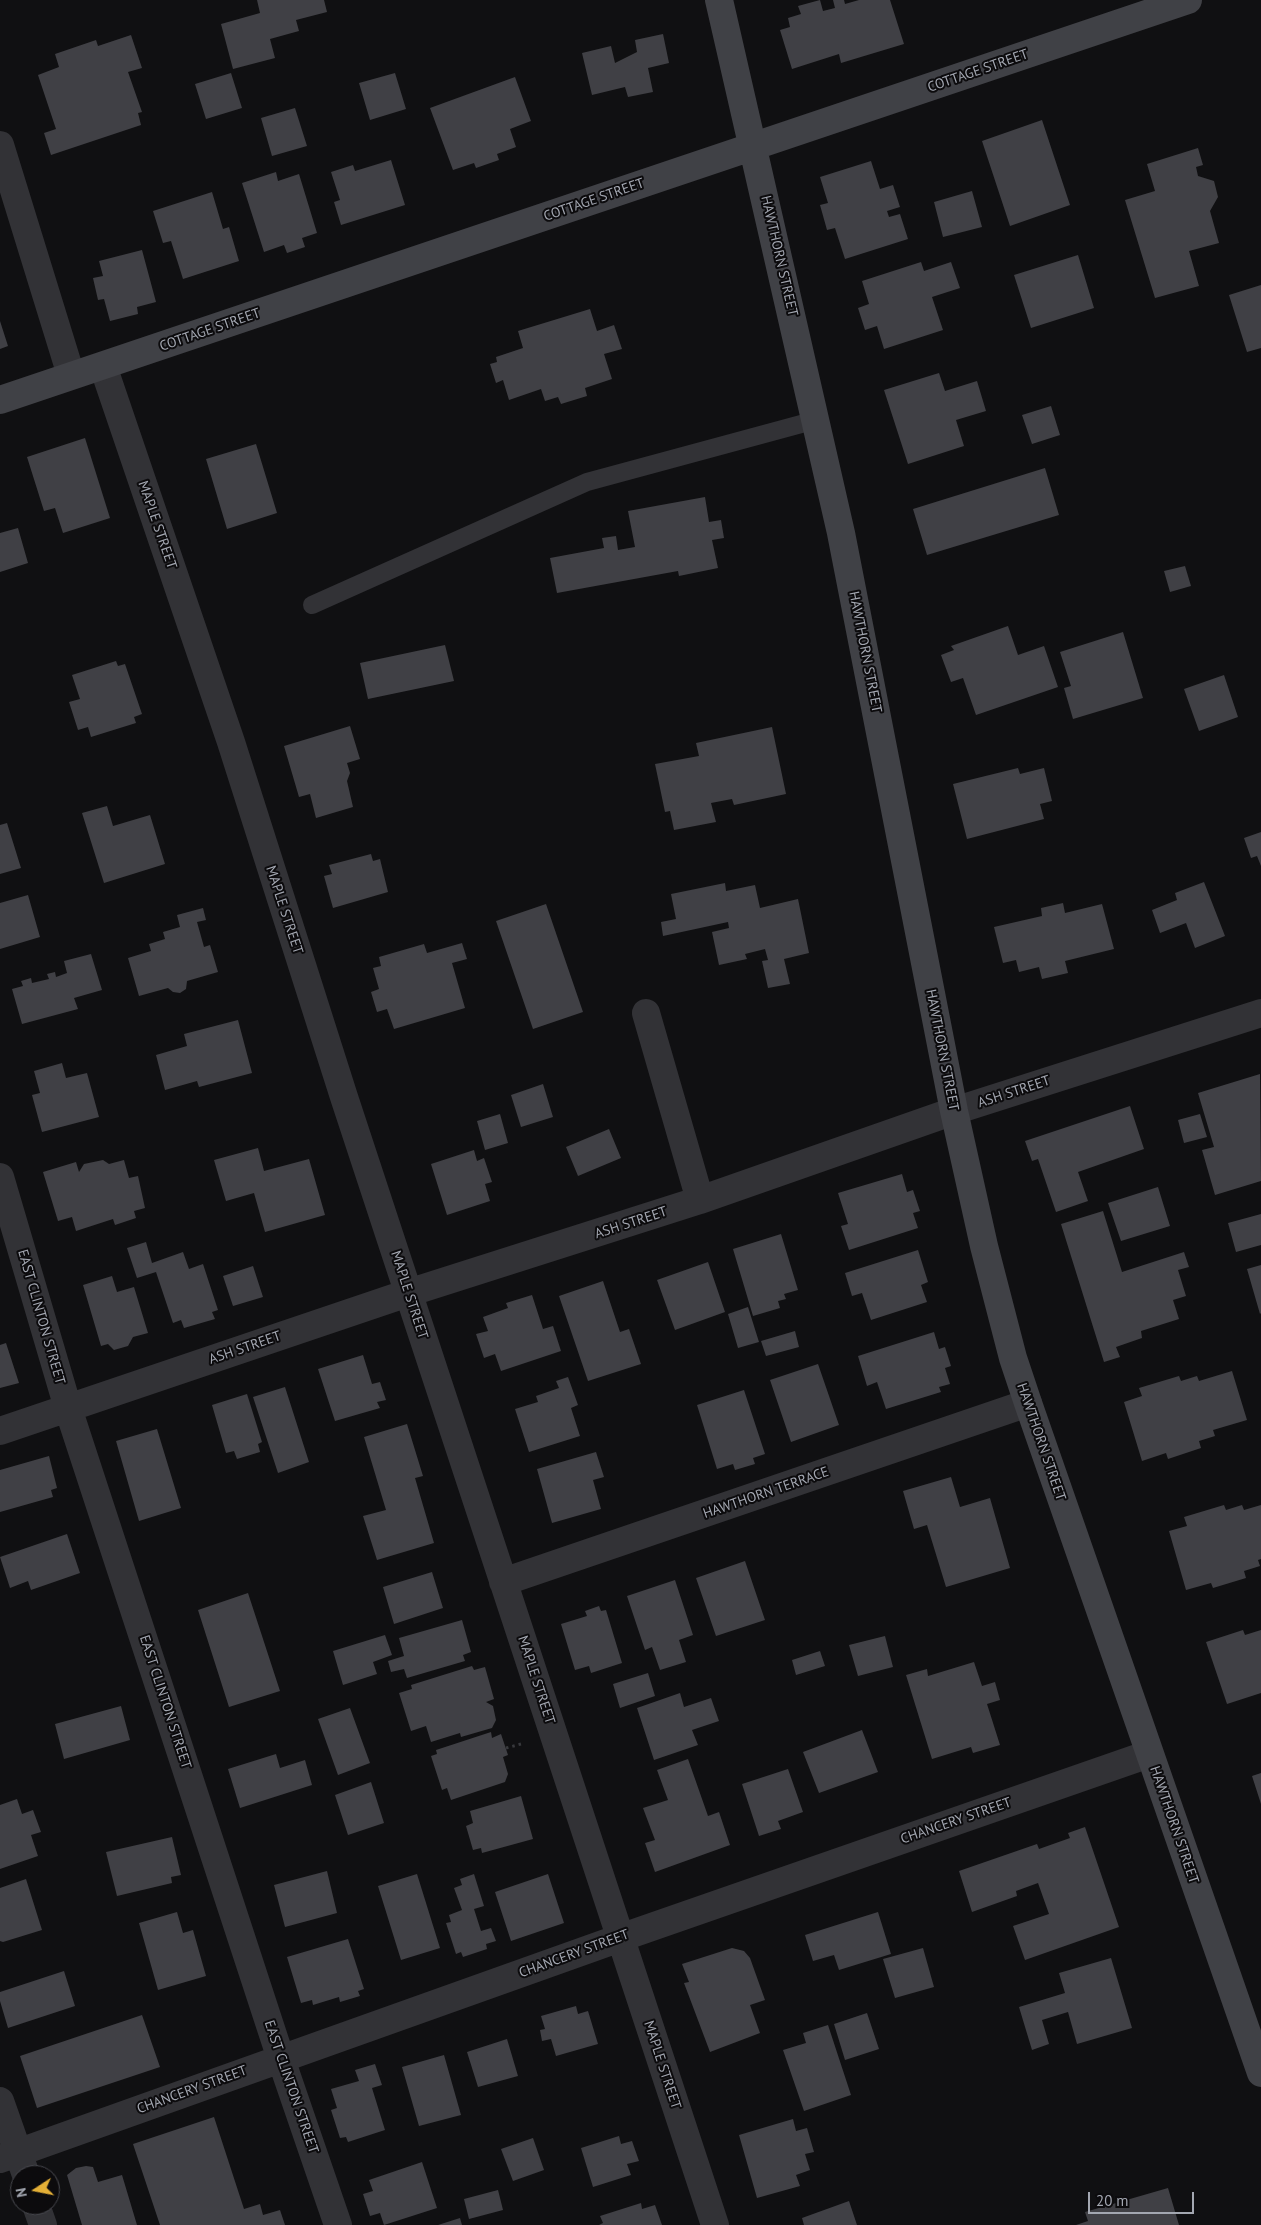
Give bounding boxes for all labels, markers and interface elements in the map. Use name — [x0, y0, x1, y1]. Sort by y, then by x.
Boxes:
street label: COTTAGE STREET — [925, 46, 1031, 96]
street label: COTTAGE STREET — [541, 175, 647, 225]
street label: HAWTHORN STREET — [757, 194, 801, 318]
street label: COTTAGE STREET — [157, 305, 263, 355]
street label: MAPLE STREET — [134, 479, 180, 571]
street label: HAWTHORN STREET — [845, 590, 885, 714]
street label: MAPLE STREET — [262, 864, 306, 956]
street label: HAWTHORN STREET — [922, 988, 962, 1112]
street label: ASH STREET — [976, 1072, 1052, 1112]
street label: ASH STREET — [593, 1203, 669, 1243]
street label: EAST CLINTON STREET — [14, 1248, 68, 1386]
street label: MAPLE STREET — [387, 1249, 431, 1341]
street label: ASH STREET — [207, 1328, 283, 1368]
street label: HAWTHORN STREET — [1013, 1381, 1069, 1503]
street label: HAWTHORN TERRACE — [701, 1464, 831, 1522]
street label: EAST CLINTON STREET — [135, 1633, 195, 1771]
street label: MAPLE STREET — [514, 1634, 558, 1726]
street label: HAWTHORN STREET — [1146, 1764, 1202, 1886]
street label: CHANCERY STREET — [898, 1794, 1014, 1848]
street label: CHANCERY STREET — [517, 1926, 631, 1982]
street label: EAST CLINTON STREET — [260, 2018, 322, 2156]
street label: MAPLE STREET — [640, 2019, 684, 2111]
street label: CHANCERY STREET — [135, 2062, 249, 2118]
north arrow — [10, 2165, 60, 2215]
scale bar — [1091, 2182, 1197, 2214]
text: N — [12, 2186, 31, 2199]
text: 20 m — [1096, 2191, 1129, 2210]

